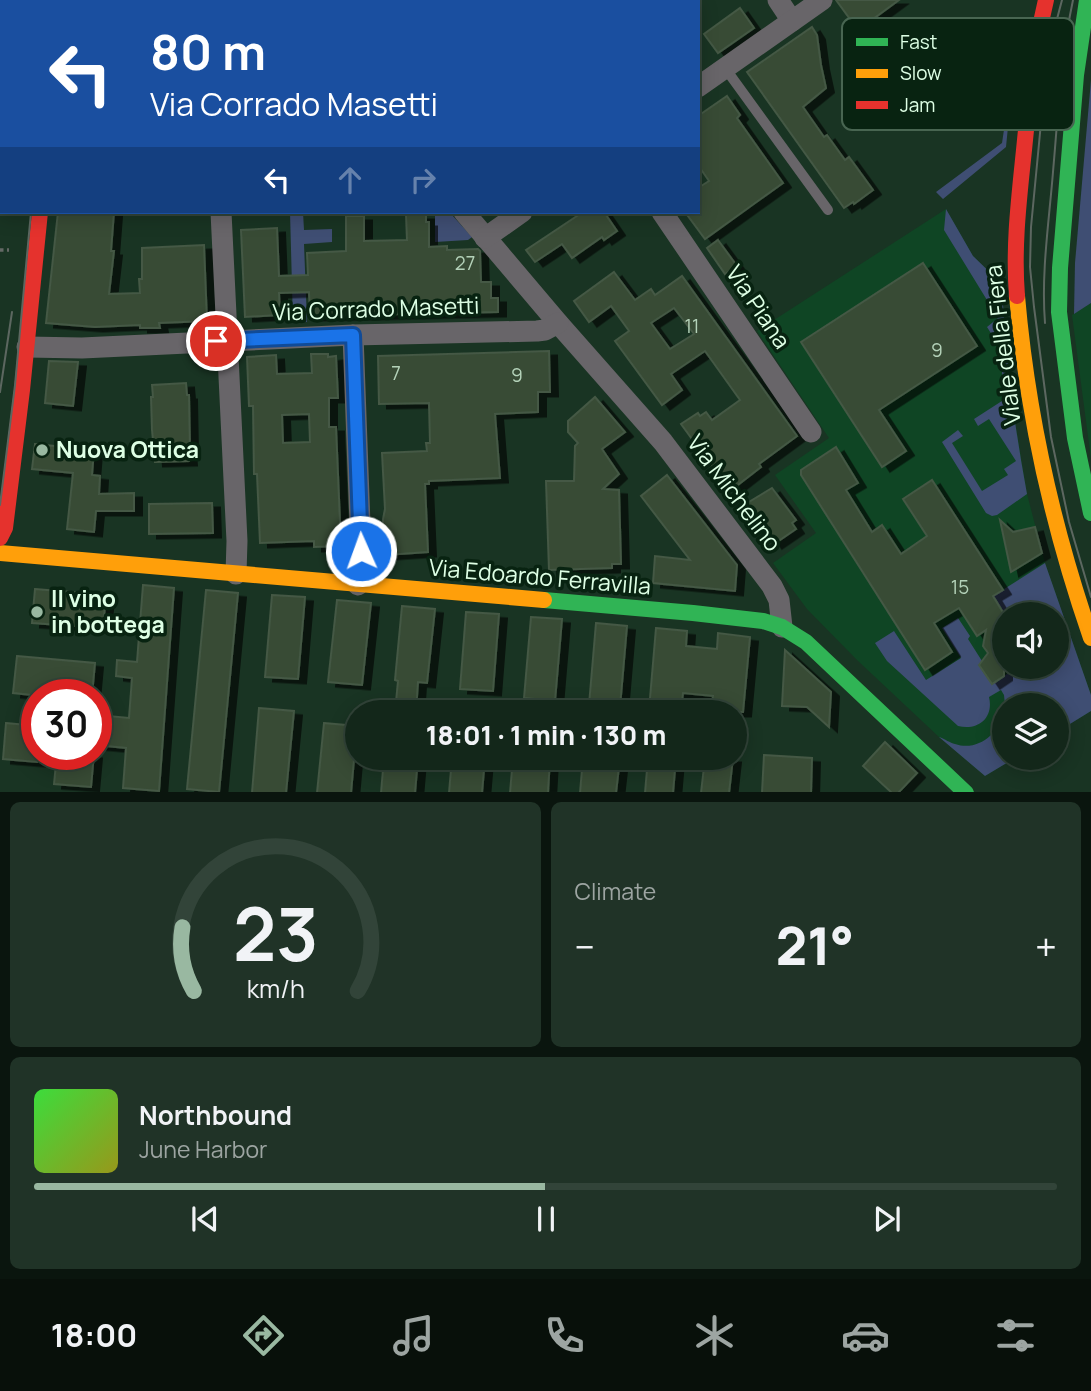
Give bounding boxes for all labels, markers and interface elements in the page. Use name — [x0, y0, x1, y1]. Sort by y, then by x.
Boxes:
text: 80 m — [150, 18, 266, 85]
legend — [842, 18, 1074, 130]
icon: left — [35, 28, 126, 119]
text: Fast — [900, 29, 937, 55]
text: Slow — [900, 60, 942, 86]
text: Via Corrado Masetti — [150, 82, 438, 126]
text: Jam — [900, 92, 935, 118]
icon: left — [258, 161, 296, 199]
icon: ahead — [331, 161, 369, 199]
icon: right — [404, 161, 442, 199]
house number: 27 — [455, 250, 475, 276]
street label: Via Piana — [719, 258, 799, 355]
street label: Viale della Fiera — [976, 263, 1028, 427]
street label: Via Corrado Masetti — [272, 288, 480, 328]
pin — [186, 311, 246, 371]
house number: 11 — [685, 313, 699, 339]
icon: arrive — [197, 322, 235, 360]
house number: 9 — [931, 337, 943, 363]
house number: 7 — [391, 360, 401, 386]
house number: 9 — [511, 362, 523, 388]
street label: Via Michelino — [680, 427, 789, 557]
place label: Nuova Ottica — [56, 433, 199, 465]
marker: Nuova Ottica — [34, 442, 50, 458]
position arrow — [324, 514, 398, 588]
street label: Via Edoardo Ferravilla — [428, 550, 652, 602]
house number: 15 — [951, 574, 969, 600]
place label: Il vino in bottega — [51, 582, 165, 640]
map controls — [992, 602, 1069, 770]
button: sound — [992, 602, 1069, 679]
marker: Il vino in bottega — [29, 604, 45, 620]
speed limit sign: 30 — [21, 679, 112, 770]
button: layers — [992, 693, 1069, 770]
text: 18:01 · 1 min · 130 m — [426, 717, 666, 753]
text: Climate — [575, 875, 656, 907]
text: 23 — [232, 883, 318, 983]
text: 21° — [776, 910, 854, 981]
text: − — [575, 920, 595, 972]
text: + — [1035, 920, 1057, 972]
text: km/h — [246, 970, 304, 1005]
text: Northbound — [139, 1097, 292, 1133]
text: June Harbor — [139, 1133, 267, 1165]
icon: previous — [186, 1200, 224, 1238]
icon: pause — [527, 1200, 565, 1238]
icon: next — [868, 1200, 906, 1238]
icon: directions — [239, 1311, 288, 1360]
icon: music — [389, 1311, 438, 1360]
icon: phone — [540, 1311, 589, 1360]
icon: climate — [690, 1311, 739, 1360]
icon: car — [841, 1311, 890, 1360]
icon: filters — [991, 1311, 1040, 1360]
text: 18:00 — [51, 1313, 137, 1357]

